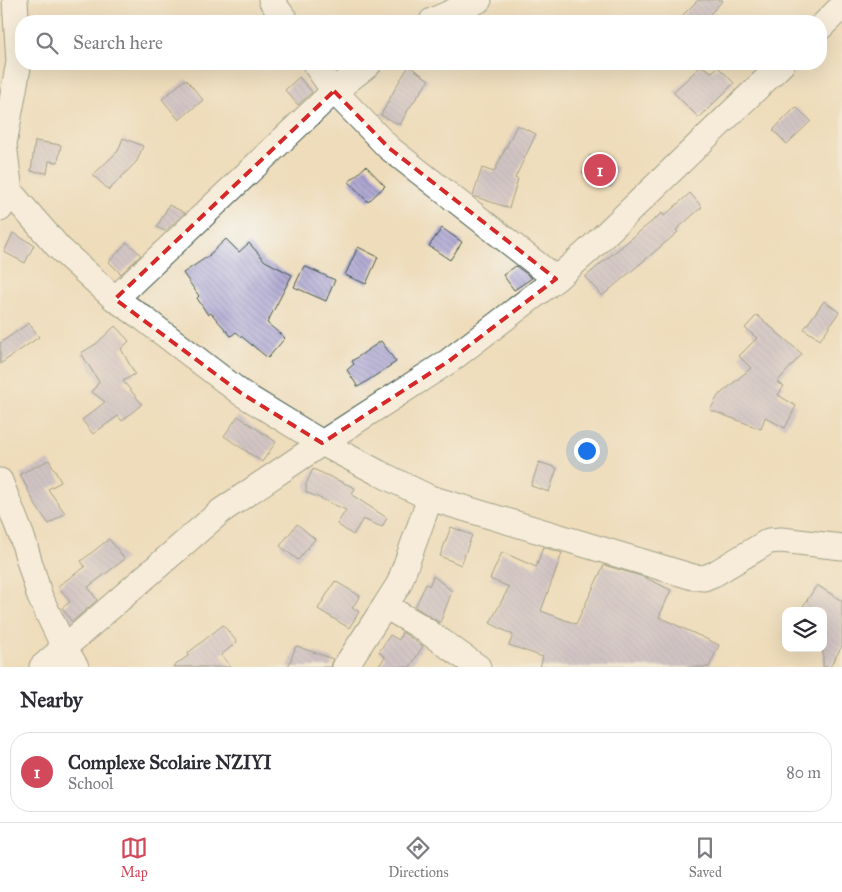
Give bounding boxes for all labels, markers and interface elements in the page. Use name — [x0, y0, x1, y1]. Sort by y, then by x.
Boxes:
search box — [15, 15, 827, 70]
icon: search — [33, 29, 61, 57]
text: Search here — [73, 31, 163, 54]
pin: 1 — [584, 151, 616, 189]
your location — [574, 438, 600, 464]
map controls — [782, 607, 827, 652]
button: layers — [782, 607, 827, 652]
text: Nearby — [20, 687, 83, 713]
text: Complexe Scolaire NZIYI — [68, 751, 272, 774]
text: 1 — [34, 763, 40, 782]
text: 80 m — [786, 763, 821, 782]
text: School — [68, 774, 113, 793]
tab: Map — [120, 834, 148, 881]
tab: Directions — [388, 834, 449, 881]
tab: Saved — [689, 834, 722, 881]

